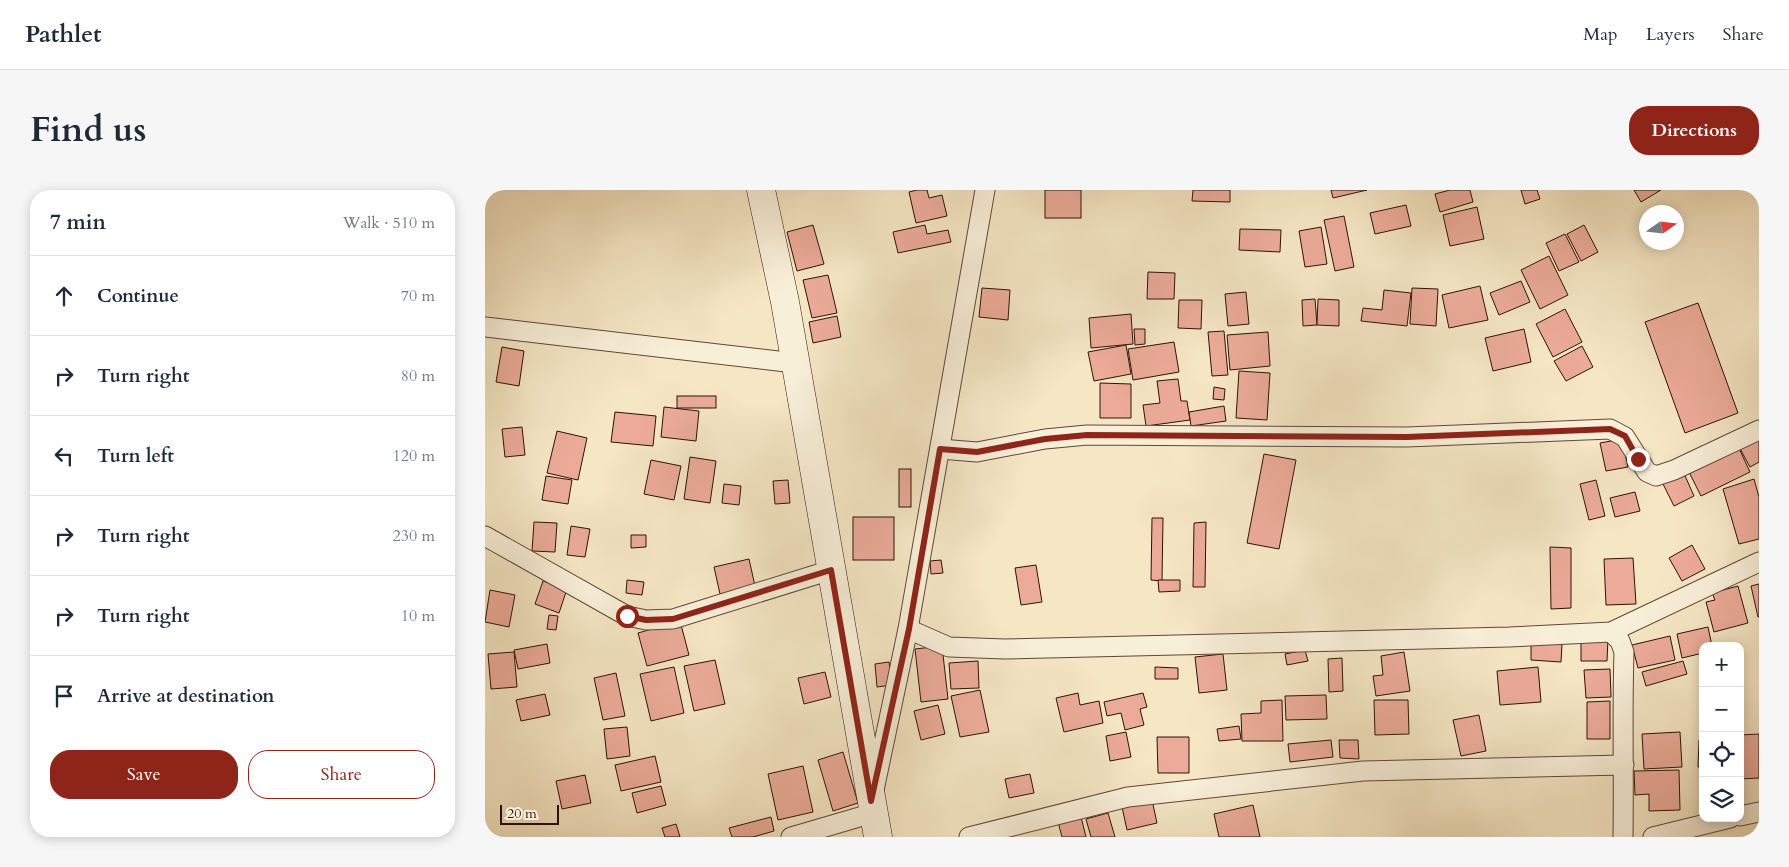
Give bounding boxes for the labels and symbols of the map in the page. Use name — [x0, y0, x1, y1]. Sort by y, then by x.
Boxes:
north arrow — [1639, 205, 1684, 250]
route end — [1627, 448, 1650, 471]
route start — [616, 605, 639, 628]
scale bar — [500, 802, 559, 825]

